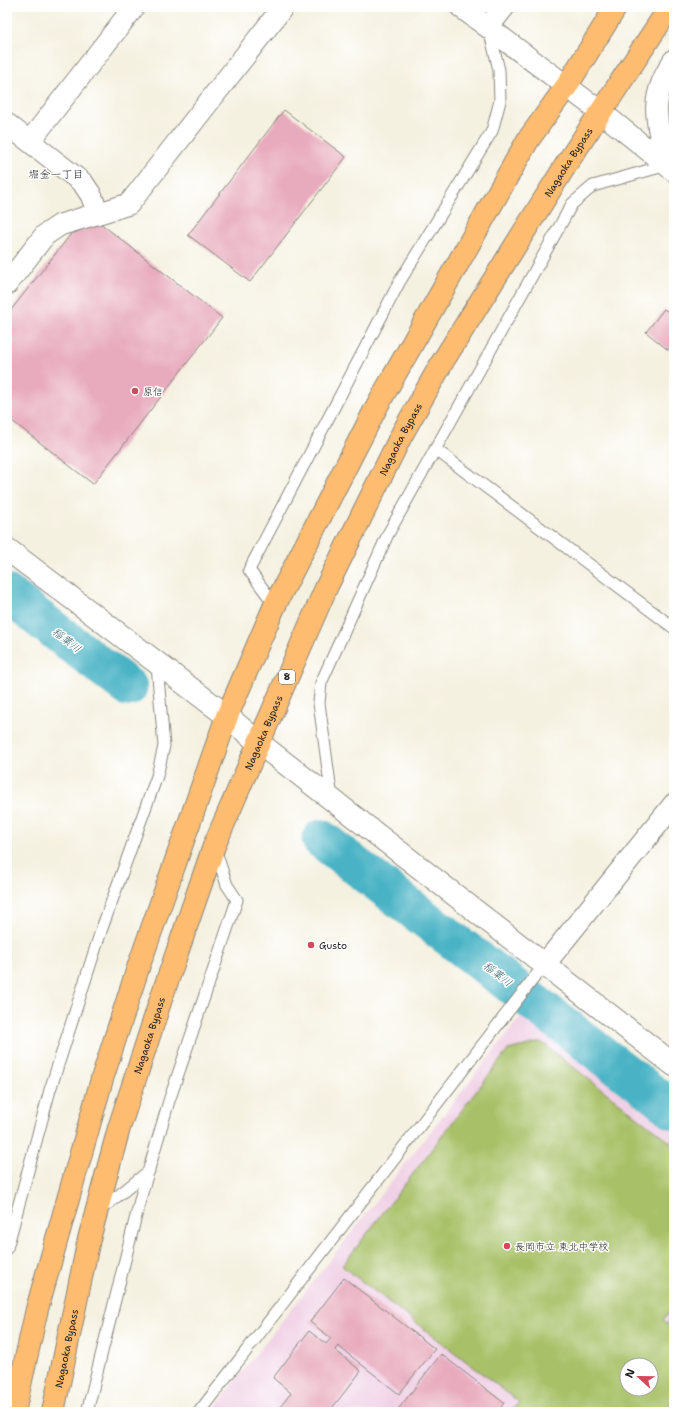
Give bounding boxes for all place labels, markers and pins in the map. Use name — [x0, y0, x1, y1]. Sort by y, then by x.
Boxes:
place label: 原信 — [143, 385, 163, 398]
marker: 原信 — [130, 386, 140, 396]
place label: Gusto — [319, 939, 347, 952]
marker: Gusto — [306, 940, 316, 950]
place label: 長岡市立 東北中学校 — [515, 1240, 608, 1253]
marker: 長岡市立 東北中学校 — [502, 1241, 512, 1251]

